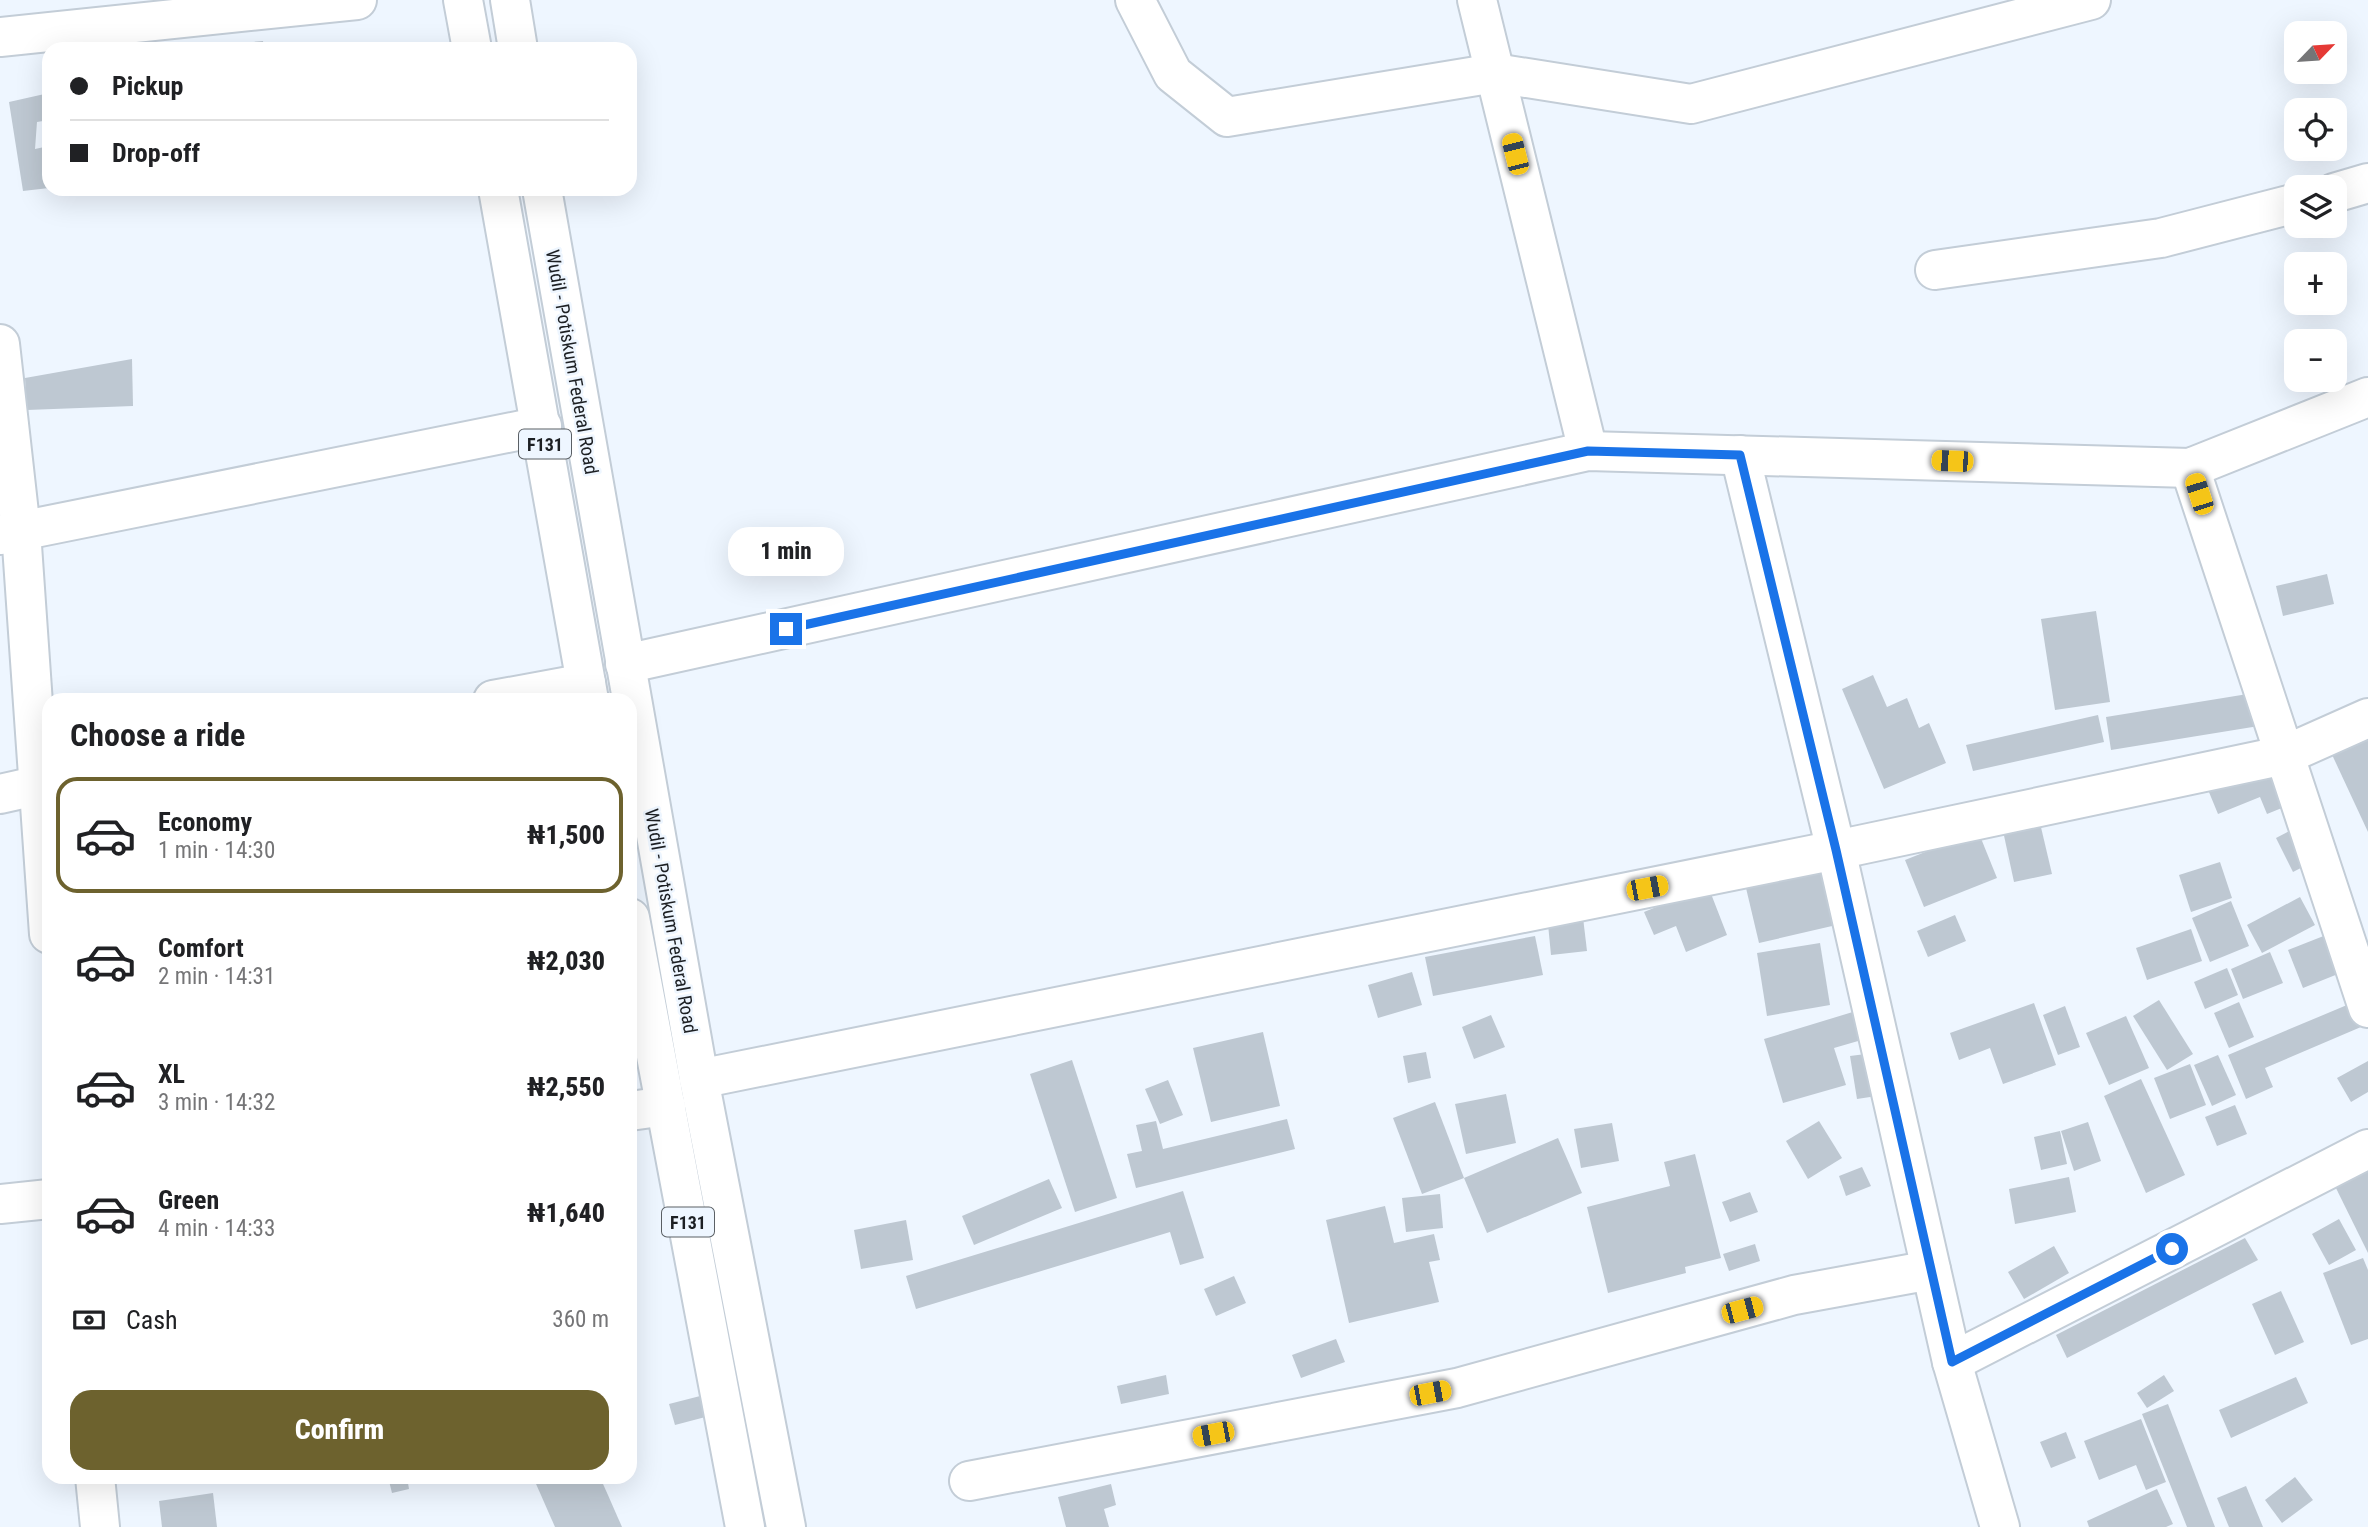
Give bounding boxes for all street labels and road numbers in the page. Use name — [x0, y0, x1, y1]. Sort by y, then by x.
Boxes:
street label: Wudil - Potiskum Federal Road — [541, 248, 603, 476]
road number: F131 — [519, 430, 571, 458]
street label: Wudil - Potiskum Federal Road — [640, 807, 702, 1035]
road number: F131 — [662, 1208, 714, 1237]

